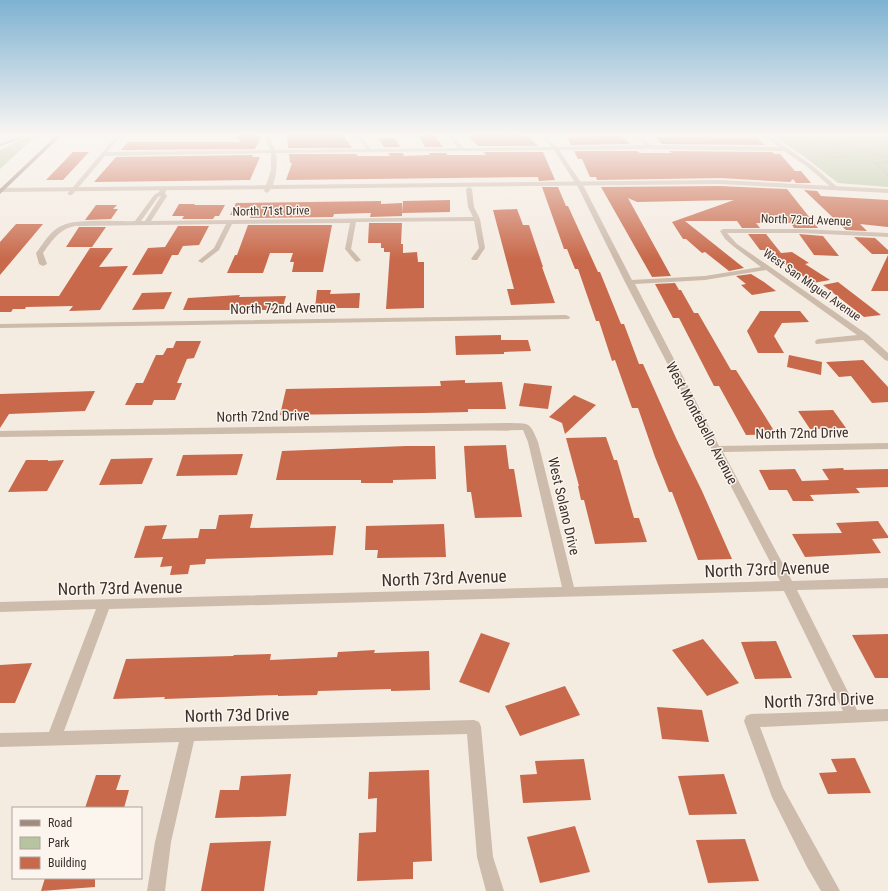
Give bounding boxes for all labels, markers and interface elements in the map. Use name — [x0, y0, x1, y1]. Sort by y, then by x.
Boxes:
street label: North 71st Drive — [232, 203, 310, 219]
street label: North 72nd Avenue — [761, 211, 852, 229]
street label: West San Miguel Avenue — [760, 246, 864, 324]
street label: North 72nd Avenue — [230, 299, 336, 317]
street label: West Montebello Avenue — [663, 359, 741, 487]
street label: North 72nd Drive — [216, 407, 310, 425]
street label: North 72nd Drive — [755, 424, 849, 442]
street label: West Solano Drive — [545, 456, 583, 557]
street label: North 73rd Avenue — [704, 557, 830, 581]
street label: North 73rd Avenue — [381, 566, 507, 590]
street label: North 73rd Avenue — [57, 577, 183, 599]
street label: North 73rd Drive — [764, 688, 874, 712]
street label: North 73d Drive — [184, 704, 290, 726]
legend — [12, 807, 142, 879]
text: Road — [48, 816, 72, 830]
text: Park — [48, 836, 70, 850]
text: Building — [48, 856, 86, 870]

